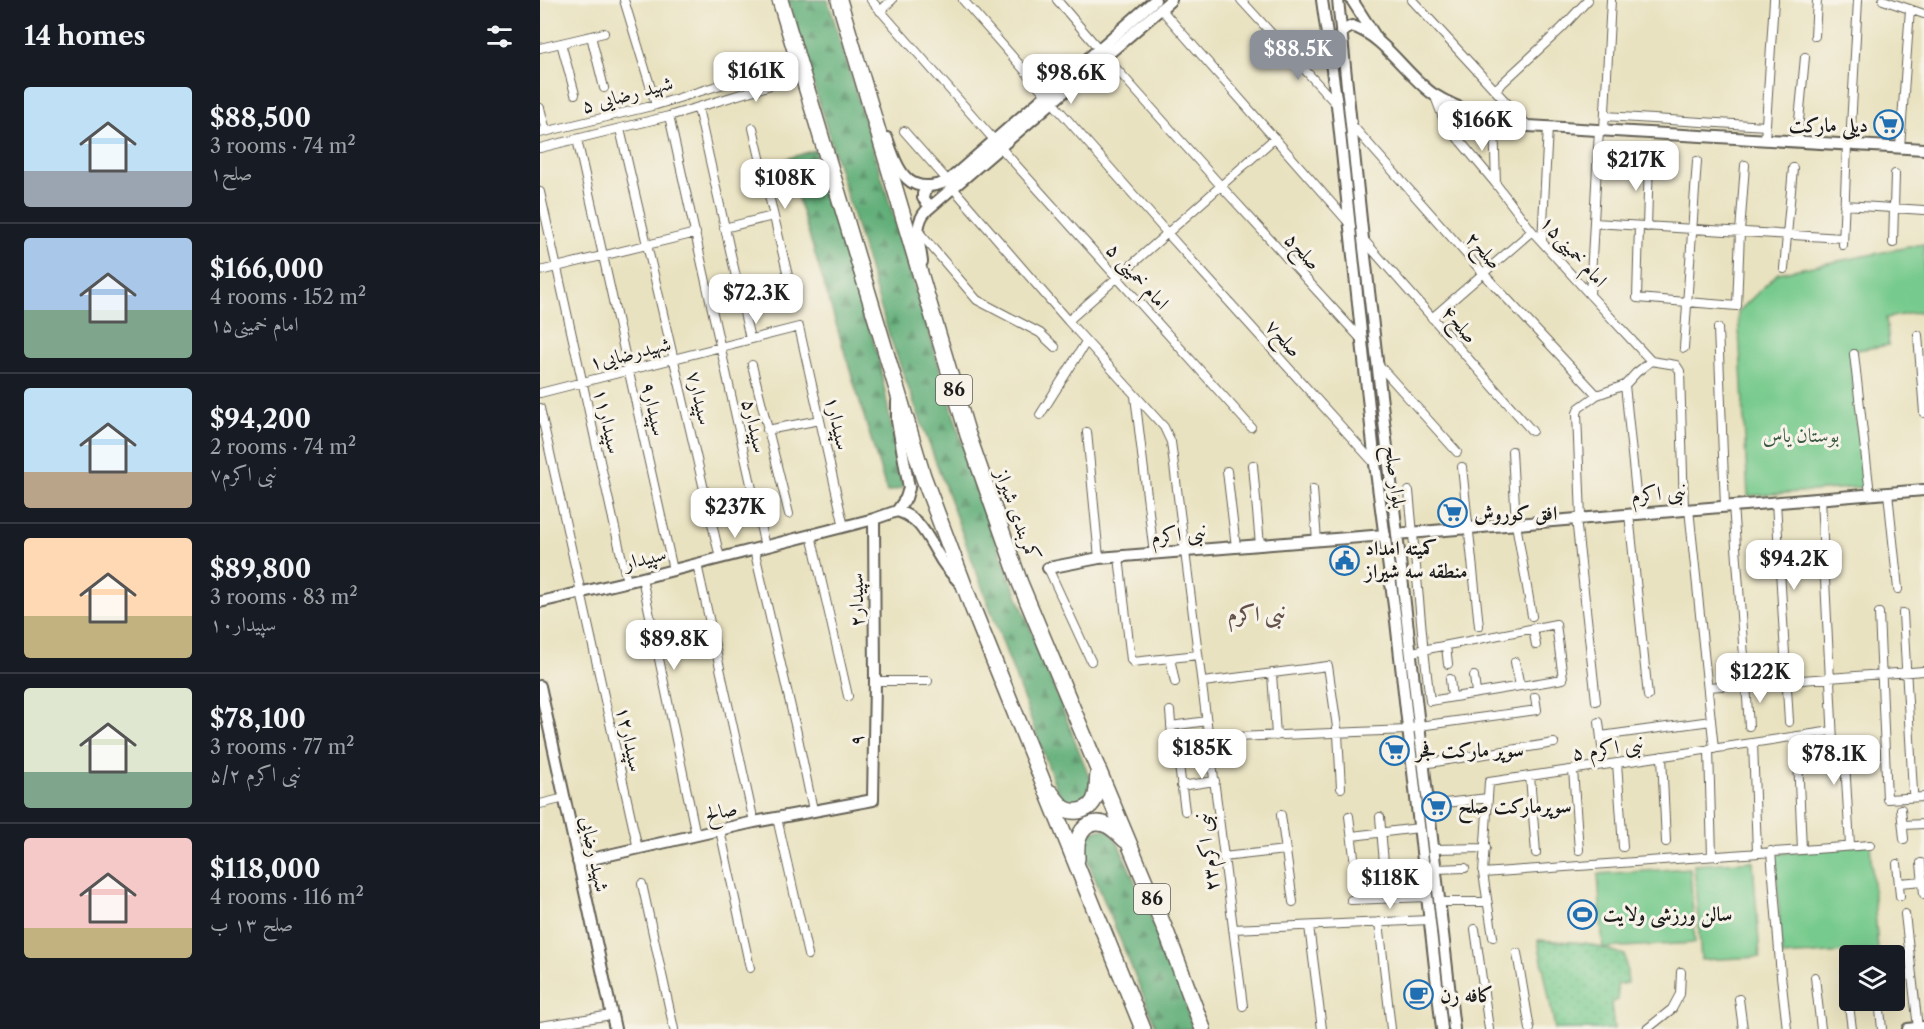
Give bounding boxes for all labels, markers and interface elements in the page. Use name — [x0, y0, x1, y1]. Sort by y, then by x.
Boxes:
text: 14 homes — [24, 20, 146, 52]
icon: filters — [483, 20, 516, 53]
pin: $88.5K — [1249, 30, 1347, 81]
text: $88.5K — [1264, 37, 1332, 61]
pin: $161K — [714, 52, 798, 103]
pin: $98.6K — [1022, 54, 1120, 105]
text: $161K — [727, 59, 785, 83]
text: $98.6K — [1037, 61, 1105, 85]
street label: شهید رضایی ۵ — [579, 70, 676, 120]
pin: $166K — [1440, 101, 1524, 152]
text: $88,500 — [210, 102, 311, 134]
text: $166K — [1452, 108, 1512, 132]
supermarket icon: دیلی مارکت — [1873, 109, 1905, 141]
icon: home — [72, 111, 144, 183]
place label: دیلی مارکت — [1789, 113, 1868, 141]
text: 3 rooms · 74 m² — [210, 134, 356, 158]
pin: $217K — [1594, 141, 1678, 192]
text: $217K — [1607, 148, 1665, 172]
pin: $108K — [743, 159, 827, 210]
text: ۱صلح — [210, 161, 252, 185]
text: $108K — [754, 166, 816, 190]
street label: ۱۵امام خمینی — [1531, 210, 1613, 296]
street label: صلح۲ — [1456, 226, 1507, 278]
street label: صلح۵ — [1275, 227, 1326, 279]
street label: امام خمینی ۵ — [1097, 237, 1174, 319]
text: $166,000 — [210, 253, 324, 285]
icon: home — [72, 262, 144, 334]
pin: $72.3K — [707, 274, 805, 325]
text: $72.3K — [723, 281, 789, 305]
text: 4 rooms · 152 m² — [210, 285, 366, 309]
street label: صلح۴ — [1433, 300, 1483, 352]
text: ۱۵امام خمینی — [210, 312, 299, 336]
street label: صلح۷ — [1256, 314, 1307, 366]
street label: شهیدرضایی۱ — [587, 331, 674, 377]
street label: سپیدار۷ — [680, 369, 718, 428]
road number: 86 — [936, 375, 972, 405]
street label: سپیدار۹ — [634, 380, 672, 439]
street label: سپیدار۱۱ — [587, 386, 627, 456]
street label: سپیدار۱ — [818, 394, 856, 453]
street label: سپیدار۵ — [735, 397, 773, 456]
text: $94,200 — [210, 403, 311, 435]
icon: home — [72, 412, 144, 484]
park label: بوستان یاس — [1763, 423, 1839, 448]
text: 2 rooms · 74 m² — [210, 435, 356, 459]
street label: بلوار صلح — [1374, 444, 1412, 511]
text: نبی اکرم۷ — [210, 462, 278, 486]
street label: کمربندی شیراز — [989, 464, 1046, 565]
street label: نبی اکرم — [1630, 479, 1688, 513]
pin: $237K — [693, 488, 777, 539]
text: $237K — [705, 495, 765, 519]
supermarket icon: افق کوروش — [1437, 497, 1469, 529]
place label: افق کوروش — [1474, 501, 1557, 526]
street label: نبی اکرم — [1150, 520, 1208, 554]
place label: کمیته امداد منطقه سه شیراز — [1363, 536, 1467, 583]
pin: $94.2K — [1745, 540, 1843, 591]
street label: سپیدار — [619, 541, 669, 577]
public building icon: کمیته امداد منطقه سه شیراز — [1328, 544, 1360, 576]
text: $94.2K — [1760, 547, 1828, 571]
text: $89,800 — [210, 553, 311, 585]
icon: home — [72, 562, 144, 634]
street label: سپیدار۲ — [844, 573, 870, 627]
text: 3 rooms · 83 m² — [210, 585, 358, 609]
district label: نبی اکرم — [1228, 601, 1286, 633]
text: سپیدار۱۰ — [210, 612, 276, 636]
pin: $89.8K — [625, 620, 723, 671]
text: $89.8K — [640, 627, 708, 651]
pin: $122K — [1718, 653, 1802, 704]
text: $122K — [1730, 660, 1790, 684]
text: $78,100 — [210, 703, 306, 735]
street label: سپیدار۱۲ — [609, 704, 649, 774]
icon: home — [72, 712, 144, 784]
pin: $185K — [1160, 729, 1244, 780]
street label: نبی اکرم ۵ — [1570, 731, 1647, 771]
street label: ۹ — [844, 734, 868, 746]
supermarket icon: سوپر مارکت فجر — [1379, 734, 1411, 766]
text: 3 rooms · 77 m² — [210, 735, 354, 759]
pin: $78.1K — [1785, 735, 1883, 786]
text: $185K — [1172, 736, 1232, 760]
place label: سوپر مارکت فجر — [1414, 738, 1524, 764]
text: $78.1K — [1802, 742, 1866, 766]
text: نبی اکرم ۵/۲ — [210, 762, 302, 786]
supermarket icon: سوپرمارکت صلح — [1421, 790, 1453, 822]
place label: سوپرمارکت صلح — [1458, 794, 1572, 824]
street label: صالح — [702, 796, 741, 831]
street label: نبی اکرم۲۳ — [1190, 810, 1230, 893]
street label: شهید رضایی — [573, 814, 615, 895]
text: $118,000 — [210, 853, 320, 885]
pin: $118K — [1348, 859, 1432, 910]
icon: home — [72, 862, 144, 934]
text: $118K — [1361, 866, 1419, 890]
road number: 86 — [1134, 884, 1170, 914]
text: 4 rooms · 116 m² — [210, 885, 364, 909]
sports icon: سالن ورزشی ولایت — [1566, 898, 1598, 930]
place label: سالن ورزشی ولایت — [1603, 902, 1732, 929]
text: صلح ۱۳ ب — [210, 912, 293, 936]
map controls — [1839, 945, 1905, 1011]
button: layers — [1839, 945, 1905, 1011]
cafe icon: کافه رن — [1403, 979, 1435, 1011]
place label: کافه رن — [1440, 983, 1493, 1007]

